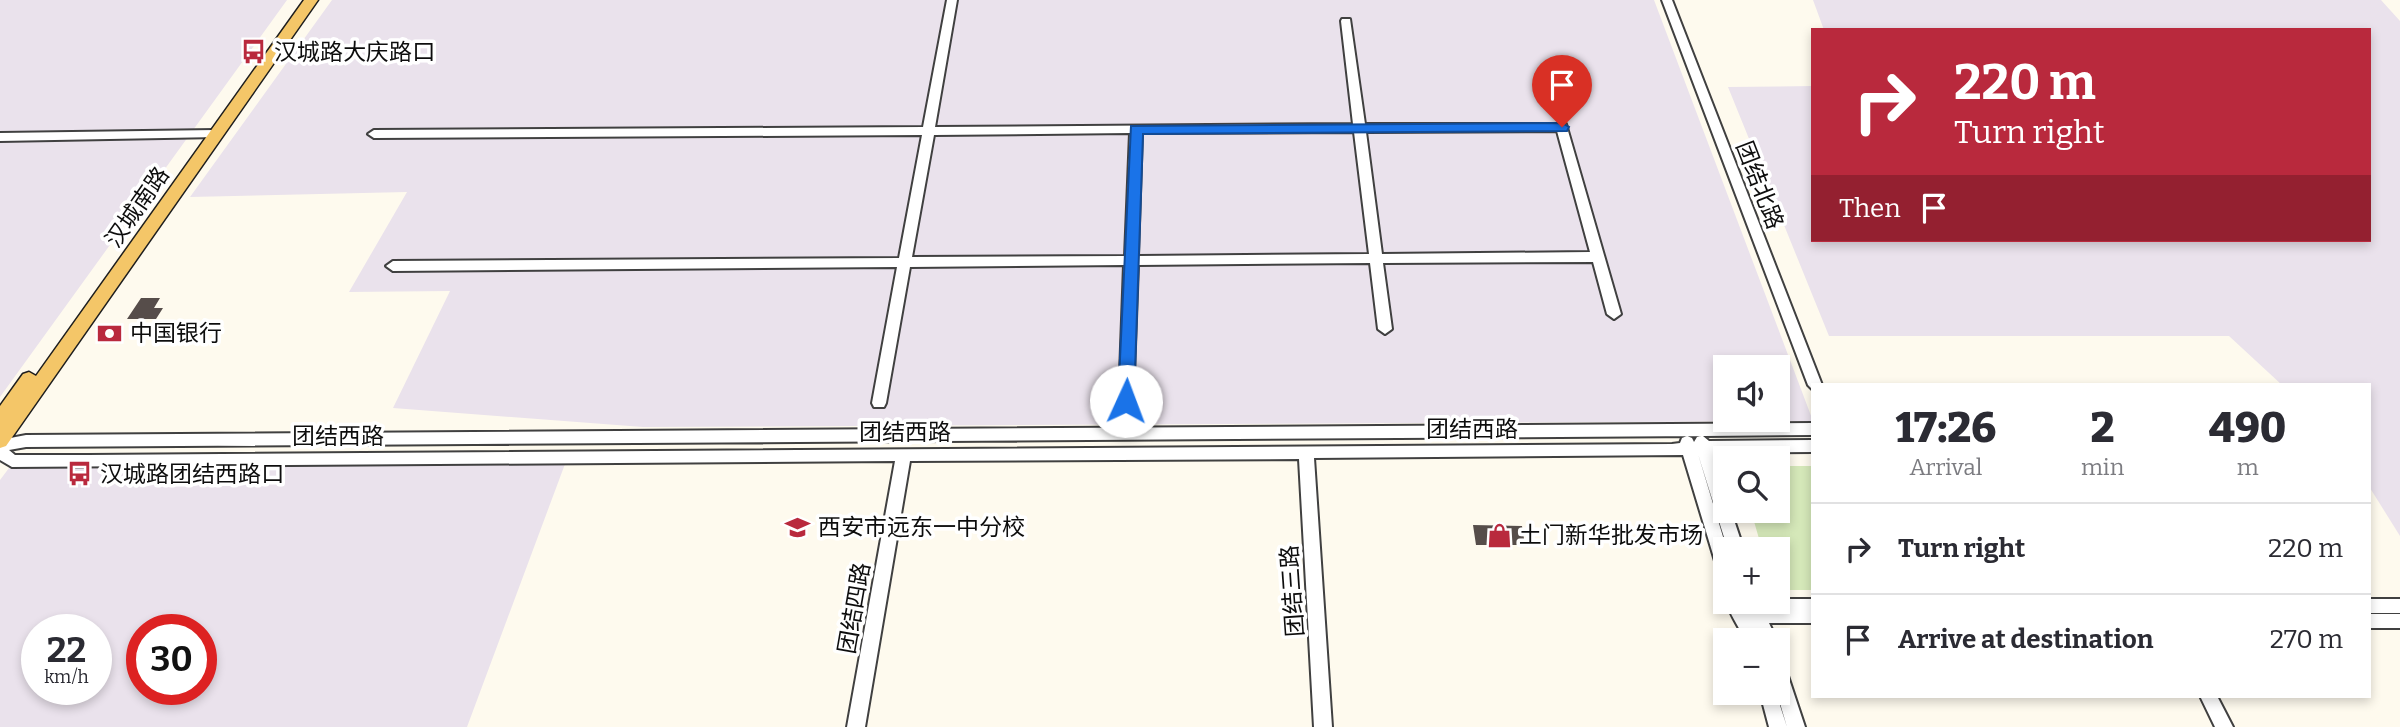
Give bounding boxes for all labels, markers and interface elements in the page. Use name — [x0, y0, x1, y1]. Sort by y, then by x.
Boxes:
bus stop icon: 汉城路大庆路口 — [240, 38, 268, 66]
place label: 汉城路大庆路口 — [274, 38, 435, 66]
text: 220 m — [1954, 53, 2096, 112]
pin — [1532, 55, 1592, 127]
icon: right — [1839, 56, 1930, 147]
icon: arrive — [1543, 66, 1581, 104]
text: Turn right — [1954, 113, 2105, 151]
street label: 团结北路 — [1730, 137, 1790, 233]
street label: 汉城南路 — [99, 161, 175, 253]
icon: arrive — [1915, 189, 1953, 227]
text: Then — [1839, 193, 1901, 224]
bank icon: 中国银行 — [96, 319, 124, 347]
place label: 中国银行 — [130, 319, 222, 347]
map controls — [1713, 355, 1790, 705]
button: sound — [1713, 355, 1790, 432]
position arrow — [1089, 364, 1163, 438]
text: 17:26 — [1896, 403, 1996, 453]
text: 2 — [2091, 403, 2115, 453]
text: 490 — [2209, 403, 2286, 453]
street label: 团结西路 — [1426, 415, 1518, 443]
street label: 团结西路 — [859, 418, 951, 446]
street label: 团结西路 — [292, 422, 384, 450]
button: search — [1713, 446, 1790, 523]
text: Arrival — [1910, 453, 1982, 481]
text: min — [2081, 453, 2124, 481]
text: m — [2237, 453, 2259, 481]
bus stop icon: 汉城路团结西路口 — [66, 460, 94, 488]
place label: 汉城路团结西路口 — [100, 460, 284, 488]
school or university icon: 西安市远东一中分校 — [784, 513, 812, 541]
place label: 西安市远东一中分校 — [818, 513, 1025, 541]
shop icon: 土门新华批发市场 — [1485, 521, 1513, 549]
place label: 土门新华批发市场 — [1519, 521, 1703, 549]
icon: right — [1839, 530, 1877, 568]
text: Turn right — [1898, 533, 2025, 564]
text: 220 m — [2268, 533, 2343, 564]
button: + — [1713, 537, 1790, 614]
street label: 团结三路 — [1275, 544, 1309, 638]
street label: 团结四路 — [832, 560, 876, 656]
speed limit sign: 30 — [126, 614, 217, 705]
icon: arrive — [1839, 621, 1877, 659]
text: Arrive at destination — [1898, 624, 2153, 655]
text: 270 m — [2270, 624, 2343, 655]
button: − — [1713, 628, 1790, 705]
text: 22 — [47, 629, 86, 671]
text: km/h — [44, 666, 89, 688]

